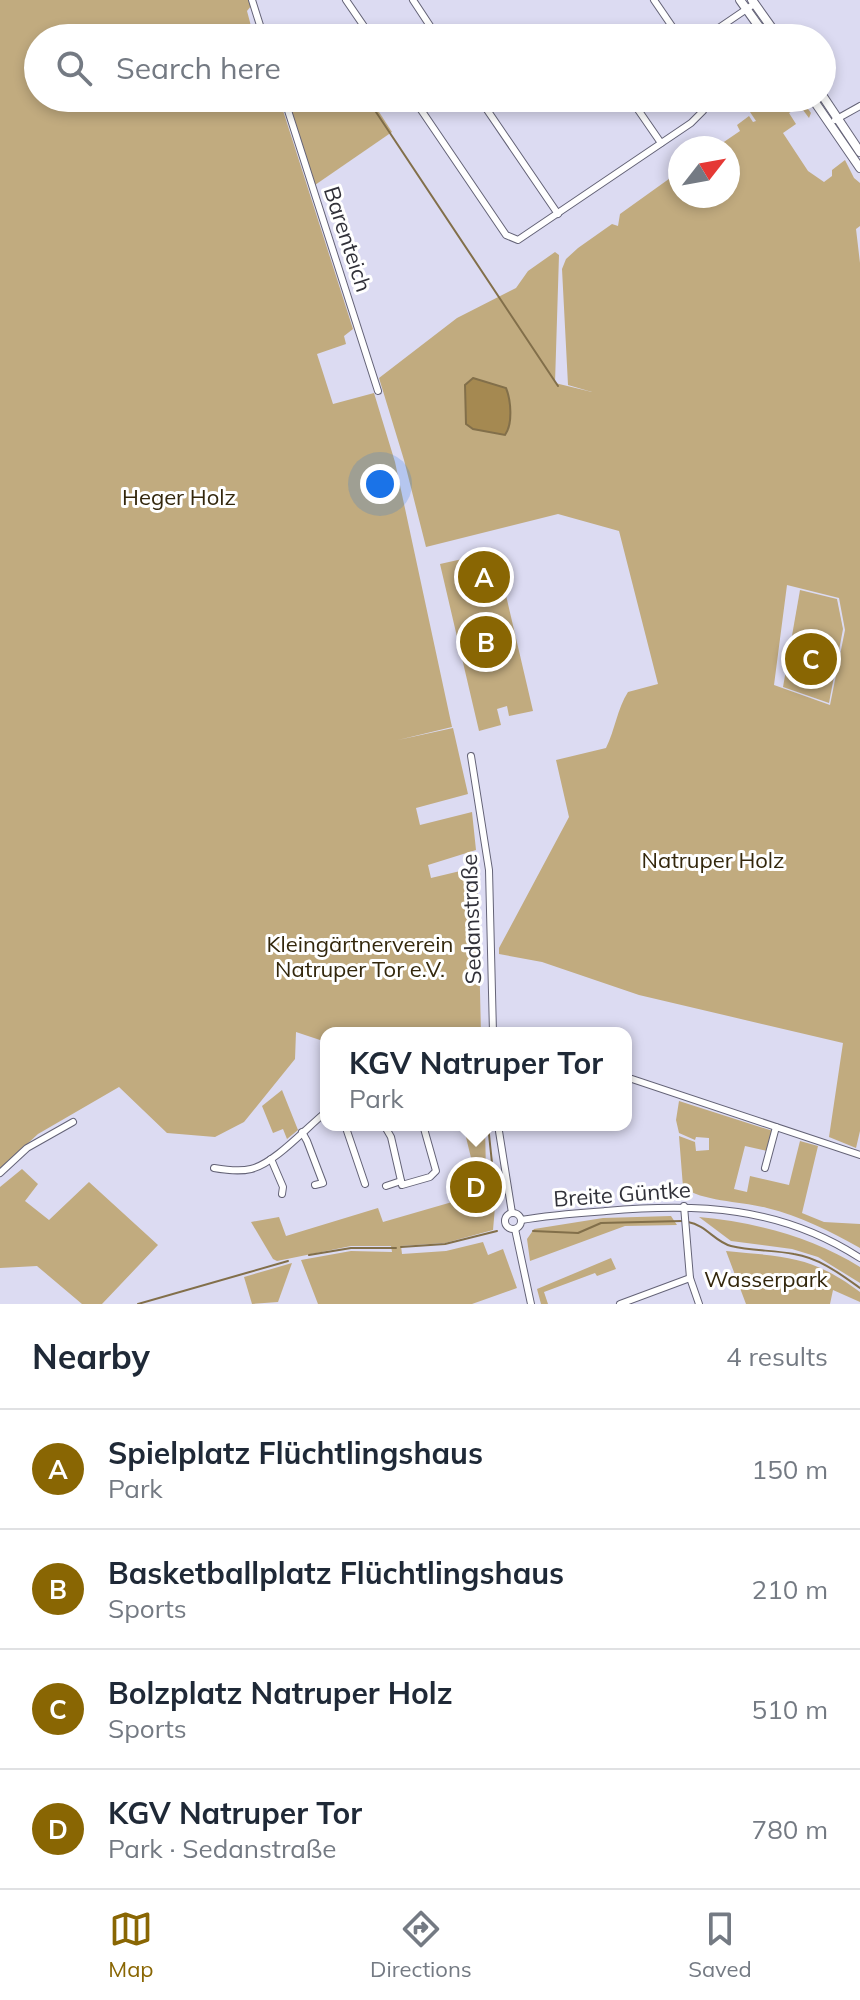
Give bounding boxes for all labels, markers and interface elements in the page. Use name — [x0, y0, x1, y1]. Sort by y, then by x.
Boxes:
search box — [24, 24, 836, 112]
icon: search — [52, 46, 96, 90]
text: Search here — [116, 49, 281, 87]
north arrow — [668, 136, 740, 208]
street label: Barenteich — [318, 183, 378, 295]
your location — [360, 464, 400, 504]
park label: Heger Holz — [122, 483, 236, 511]
pin: A — [458, 547, 510, 607]
pin: B — [460, 612, 512, 672]
pin: C — [785, 629, 837, 689]
park label: Natruper Holz — [642, 846, 784, 874]
street label: Sedanstraße — [455, 853, 487, 985]
park label: Kleingärtnerverein Natruper Tor e.V. — [267, 930, 453, 983]
popup — [320, 1027, 632, 1131]
text: KGV Natruper Tor — [349, 1044, 603, 1082]
text: Park — [349, 1082, 404, 1115]
pin: D — [450, 1157, 502, 1217]
street label: Breite Güntke — [552, 1175, 692, 1213]
park label: Wasserpark — [704, 1265, 829, 1293]
text: Nearby — [32, 1335, 150, 1378]
text: 4 results — [726, 1340, 828, 1373]
text: Spielplatz Flüchtlingshaus — [108, 1434, 483, 1472]
text: A — [48, 1453, 68, 1486]
text: 150 m — [752, 1453, 828, 1486]
text: Park — [108, 1472, 163, 1505]
text: Basketballplatz Flüchtlingshaus — [108, 1554, 564, 1592]
text: B — [49, 1573, 67, 1606]
text: 210 m — [752, 1573, 828, 1606]
text: Sports — [108, 1592, 187, 1625]
text: Bolzplatz Natruper Holz — [108, 1674, 452, 1712]
text: C — [49, 1693, 67, 1726]
text: 510 m — [752, 1693, 828, 1726]
text: Sports — [108, 1712, 187, 1745]
text: KGV Natruper Tor — [108, 1794, 362, 1832]
text: D — [48, 1813, 68, 1846]
text: 780 m — [752, 1813, 828, 1846]
text: Park · Sedanstraße — [108, 1832, 337, 1865]
tab: Map — [108, 1907, 154, 1983]
tab: Directions — [370, 1907, 472, 1983]
tab: Saved — [688, 1907, 752, 1983]

